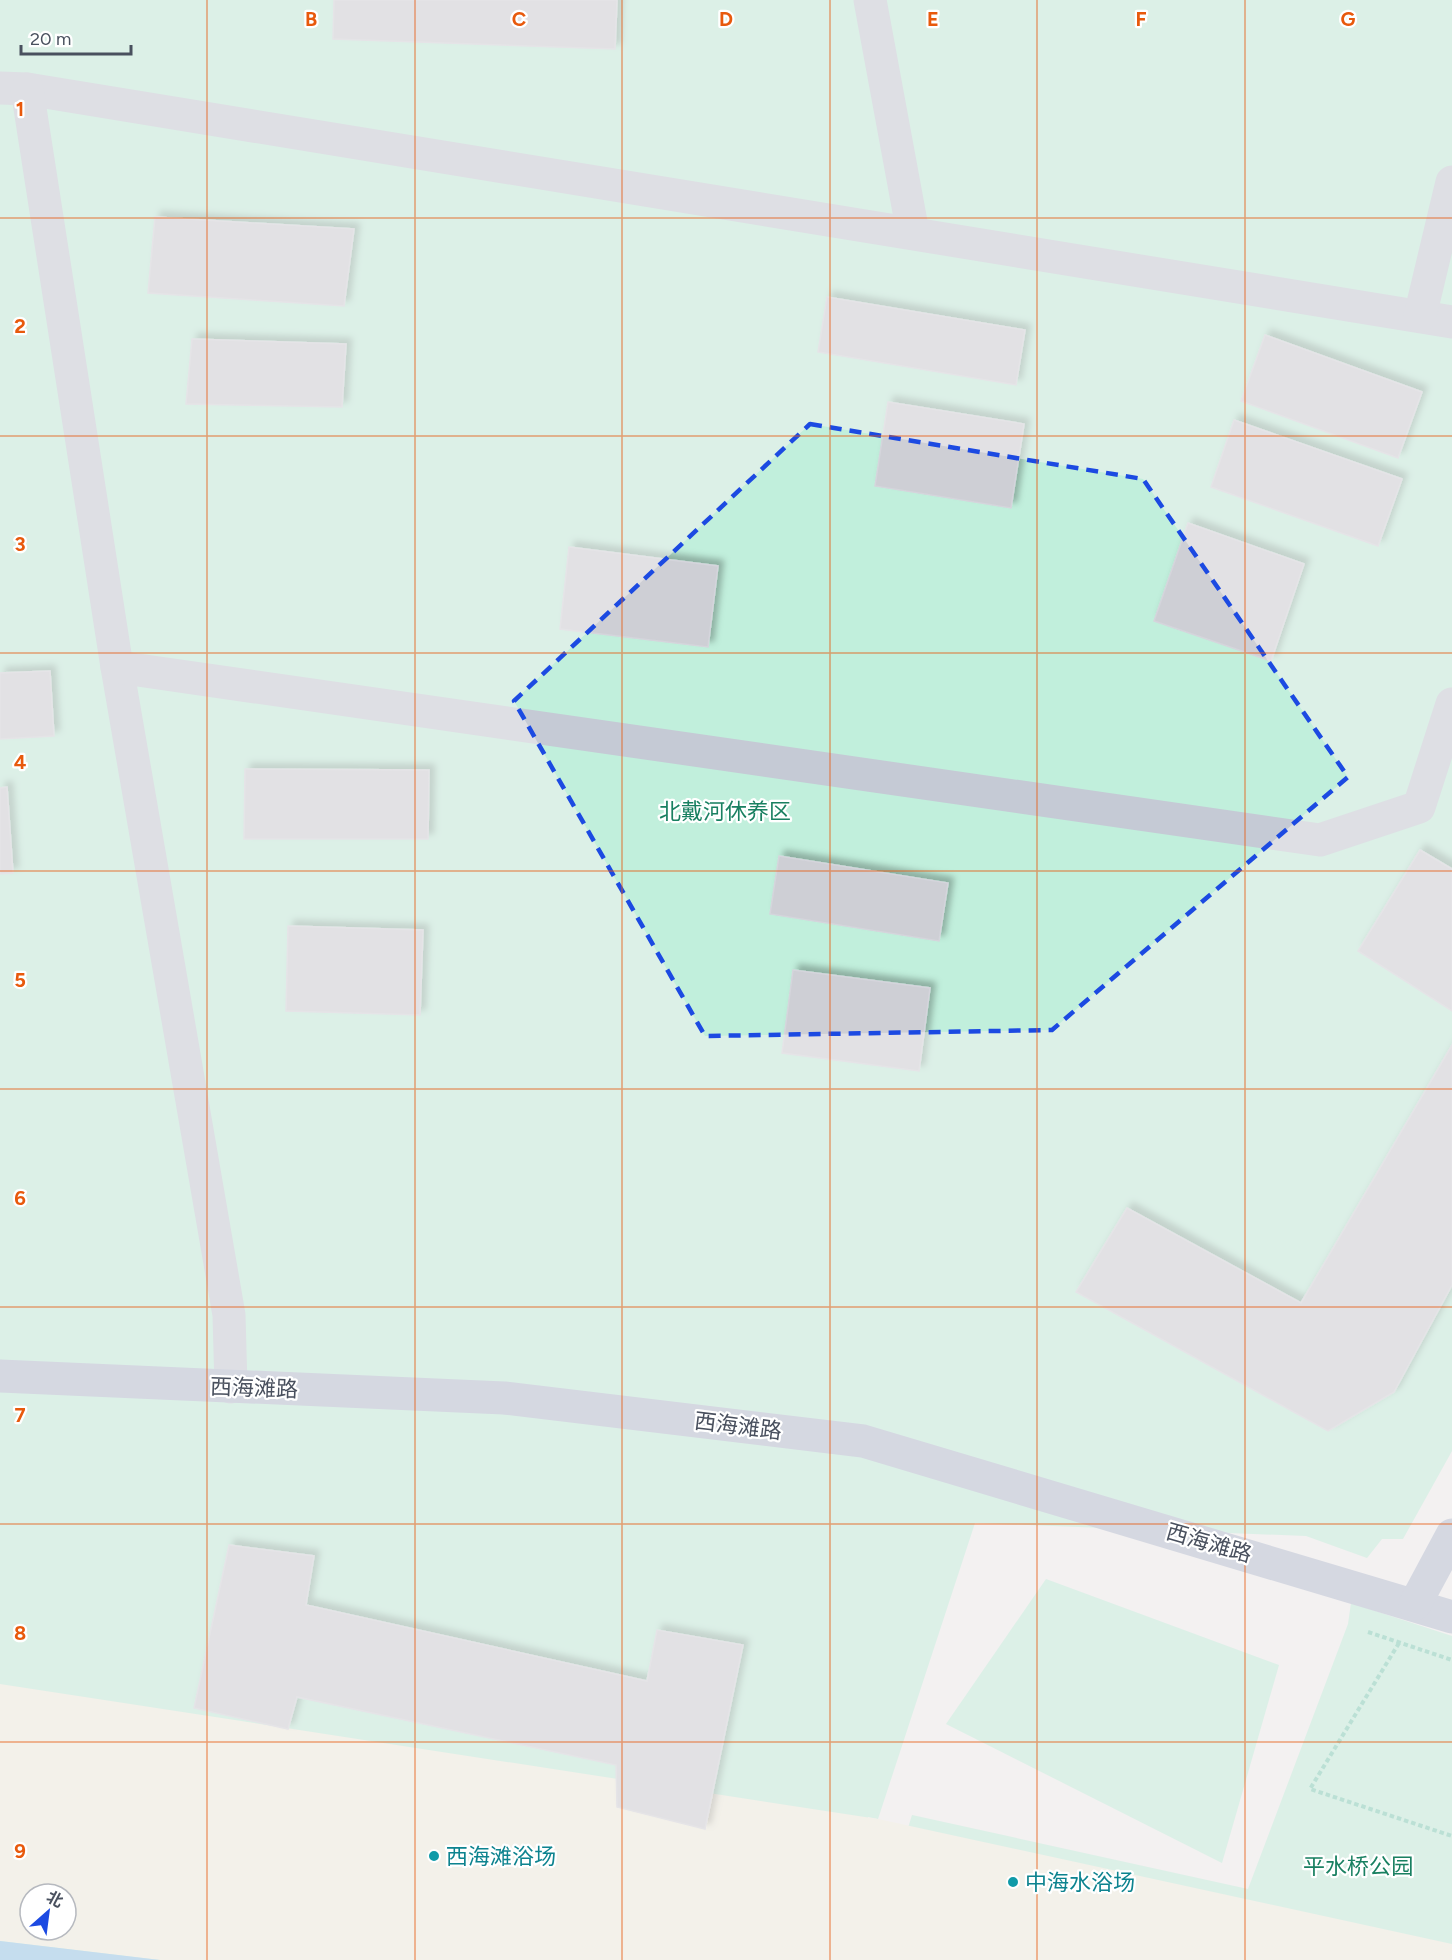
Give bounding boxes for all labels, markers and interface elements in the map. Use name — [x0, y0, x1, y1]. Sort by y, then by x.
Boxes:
text: B — [305, 7, 317, 31]
text: C — [512, 7, 526, 31]
text: D — [719, 7, 733, 31]
text: E — [927, 7, 939, 31]
text: F — [1135, 7, 1147, 31]
text: G — [1341, 7, 1356, 31]
scale bar — [21, 18, 130, 56]
text: 20 m — [30, 28, 71, 50]
text: 1 — [16, 97, 24, 121]
text: 2 — [14, 314, 26, 338]
text: 3 — [14, 532, 26, 556]
text: 4 — [14, 750, 27, 774]
park label: 北戴河休养区 — [659, 798, 791, 825]
text: 5 — [14, 968, 26, 992]
text: 6 — [14, 1186, 26, 1210]
street label: 西海滩路 — [210, 1373, 298, 1403]
text: 7 — [14, 1403, 26, 1427]
street label: 西海滩路 — [693, 1407, 783, 1445]
street label: 西海滩路 — [1163, 1518, 1255, 1568]
text: 8 — [14, 1621, 26, 1645]
text: 9 — [14, 1839, 26, 1863]
place label: 西海滩浴场 — [446, 1843, 556, 1870]
marker: 西海滩浴场 — [427, 1849, 441, 1863]
park label: 平水桥公园 — [1303, 1853, 1413, 1880]
place label: 中海水浴场 — [1025, 1869, 1135, 1896]
marker: 中海水浴场 — [1006, 1875, 1020, 1889]
north arrow — [18, 1882, 78, 1942]
text: 北 — [43, 1887, 66, 1911]

